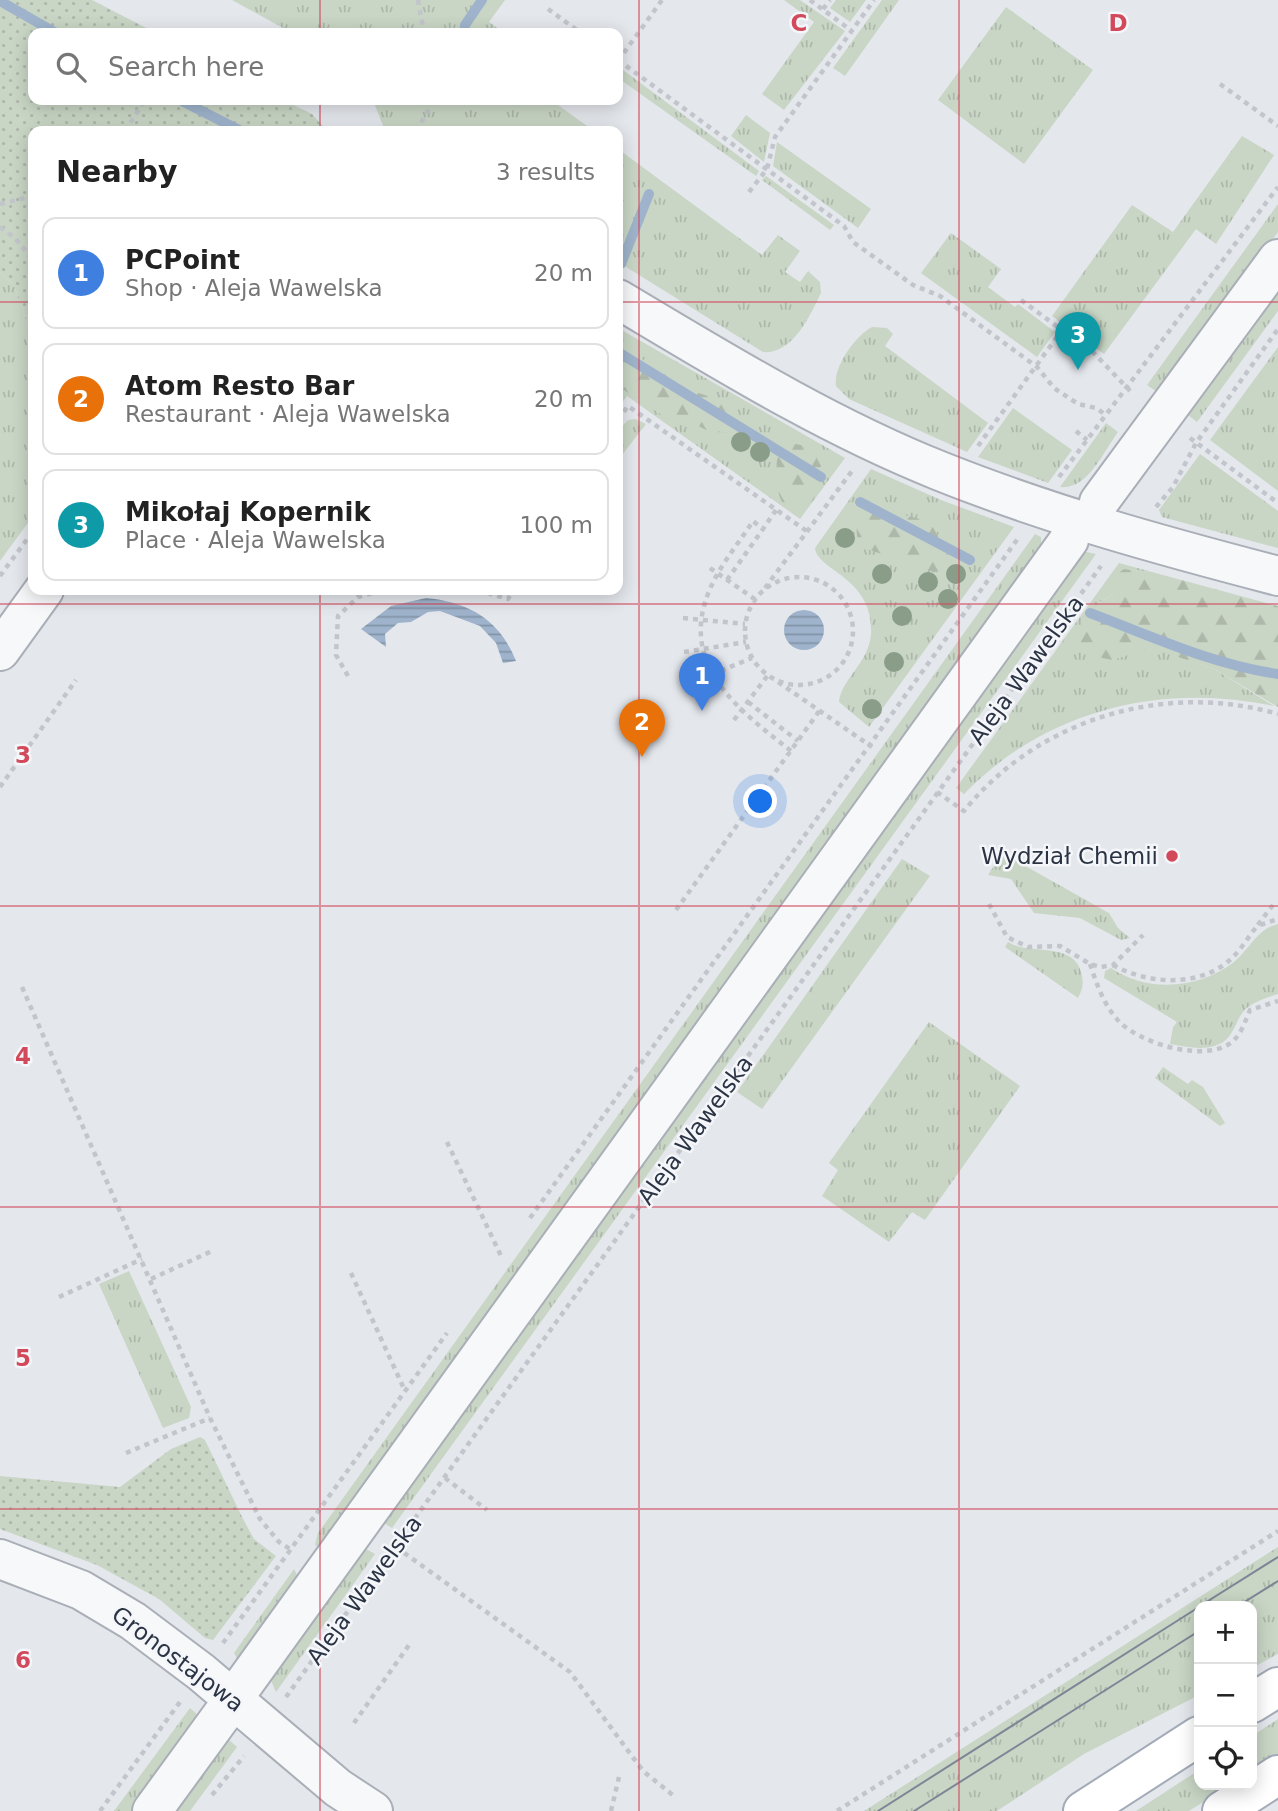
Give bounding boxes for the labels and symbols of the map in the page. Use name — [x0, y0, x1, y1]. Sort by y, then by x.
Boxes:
text: C — [791, 10, 807, 36]
text: D — [1108, 10, 1128, 36]
pin: 3 — [1055, 312, 1101, 370]
street label: Aleja Wawelska — [963, 590, 1089, 750]
pin: 1 — [679, 653, 725, 711]
pin: 2 — [619, 699, 665, 757]
text: 3 — [15, 742, 31, 768]
your location — [743, 784, 777, 818]
place label: Wydział Chemii — [981, 843, 1158, 869]
marker: Wydział Chemii — [1164, 848, 1180, 864]
text: 4 — [15, 1043, 31, 1069]
street label: Aleja Wawelska — [632, 1050, 758, 1210]
text: 5 — [15, 1345, 31, 1371]
street label: Aleja Wawelska — [301, 1510, 427, 1670]
street label: Gronostajowa — [107, 1601, 249, 1717]
text: 6 — [15, 1647, 31, 1673]

